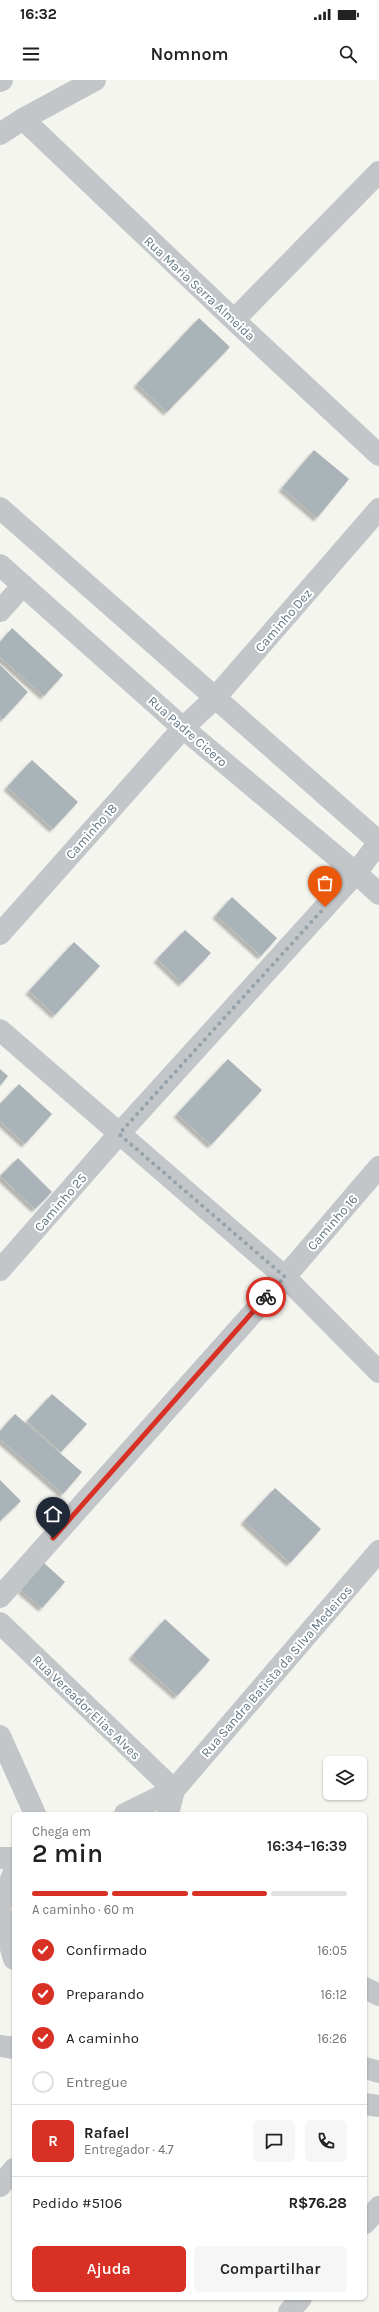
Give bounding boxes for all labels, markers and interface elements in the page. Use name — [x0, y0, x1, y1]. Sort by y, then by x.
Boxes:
text: 16:32 — [20, 5, 57, 23]
icon: menu — [20, 43, 42, 65]
text: Nomnom — [150, 43, 229, 65]
icon: search — [337, 43, 359, 65]
street label: Rua Maria Serra Almeida — [141, 233, 258, 344]
street label: Caminho Dez — [252, 586, 315, 655]
street label: Rua Padre Cicero — [145, 693, 230, 770]
street label: Caminho 18 — [63, 801, 120, 862]
pin — [308, 866, 342, 907]
icon: bag — [314, 872, 336, 894]
street label: Caminho 25 — [31, 1170, 90, 1234]
street label: Caminho 16 — [304, 1191, 361, 1253]
courier — [246, 1277, 286, 1317]
icon: bike — [255, 1286, 277, 1308]
pin — [36, 1497, 70, 1538]
icon: home — [42, 1503, 64, 1525]
street label: Rua Sandra Batista da Silva Medeiros — [198, 1582, 355, 1760]
street label: Rua Vereador Elias Alves — [30, 1652, 144, 1763]
map controls — [323, 1756, 367, 1800]
button: layers — [323, 1756, 367, 1800]
text: Chega em — [32, 1824, 91, 1839]
text: 16:34–16:39 — [267, 1837, 347, 1855]
text: 2 min — [32, 1838, 103, 1869]
text: A caminho · 60 m — [32, 1902, 134, 1917]
icon: check — [32, 1939, 54, 1961]
text: Confirmado — [66, 1941, 147, 1959]
text: 16:05 — [317, 1943, 347, 1958]
icon: check — [32, 1983, 54, 2005]
text: Preparando — [66, 1985, 144, 2003]
text: 16:12 — [320, 1987, 347, 2002]
icon: check — [32, 2027, 54, 2049]
text: A caminho — [66, 2029, 139, 2047]
text: 16:26 — [317, 2031, 347, 2046]
text: Entregue — [66, 2073, 128, 2091]
button: chat — [253, 2120, 295, 2162]
button: phone — [305, 2120, 347, 2162]
text: Rafael — [84, 2124, 129, 2142]
text: R — [48, 2132, 58, 2150]
text: Entregador · 4.7 — [84, 2142, 174, 2157]
text: Pedido #5106 — [32, 2194, 122, 2212]
text: R$76.28 — [288, 2194, 347, 2212]
button: Ajuda — [32, 2246, 186, 2292]
button: Compartilhar — [194, 2246, 347, 2292]

